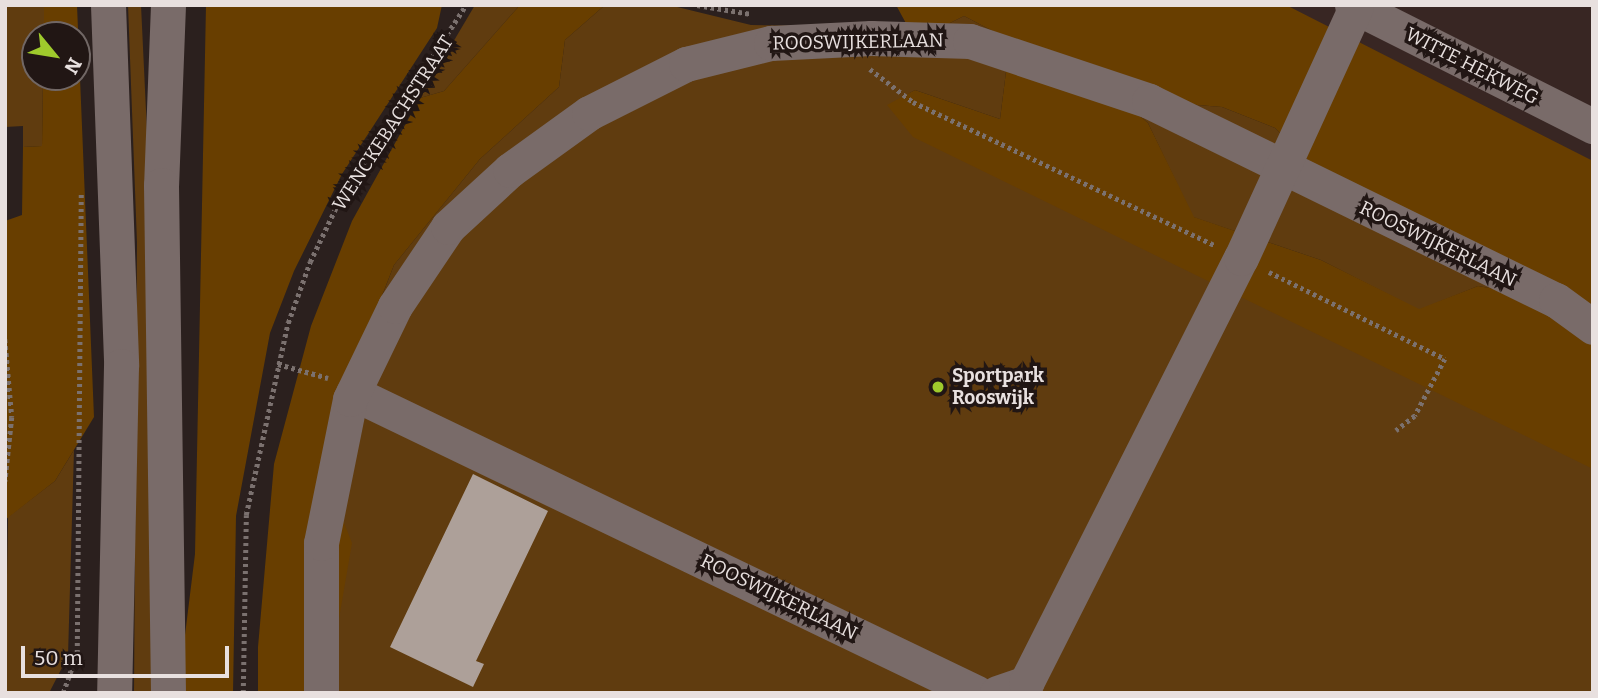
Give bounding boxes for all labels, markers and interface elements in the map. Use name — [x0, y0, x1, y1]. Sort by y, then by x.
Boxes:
north arrow — [21, 21, 91, 91]
street label: WITTE HEKWEG — [1402, 23, 1542, 109]
street label: ROOSWIJKERLAAN — [772, 29, 944, 55]
street label: WENCKEBACHSTRAAT — [328, 31, 458, 215]
text: N — [59, 54, 87, 78]
street label: ROOSWIJKERLAAN — [1356, 196, 1520, 292]
place label: Sportpark Rooswijk — [952, 365, 1044, 409]
marker: Sportpark Rooswijk — [930, 379, 946, 395]
street label: ROOSWIJKERLAAN — [697, 549, 861, 645]
scale bar — [24, 632, 233, 676]
text: 50 m — [34, 645, 83, 671]

